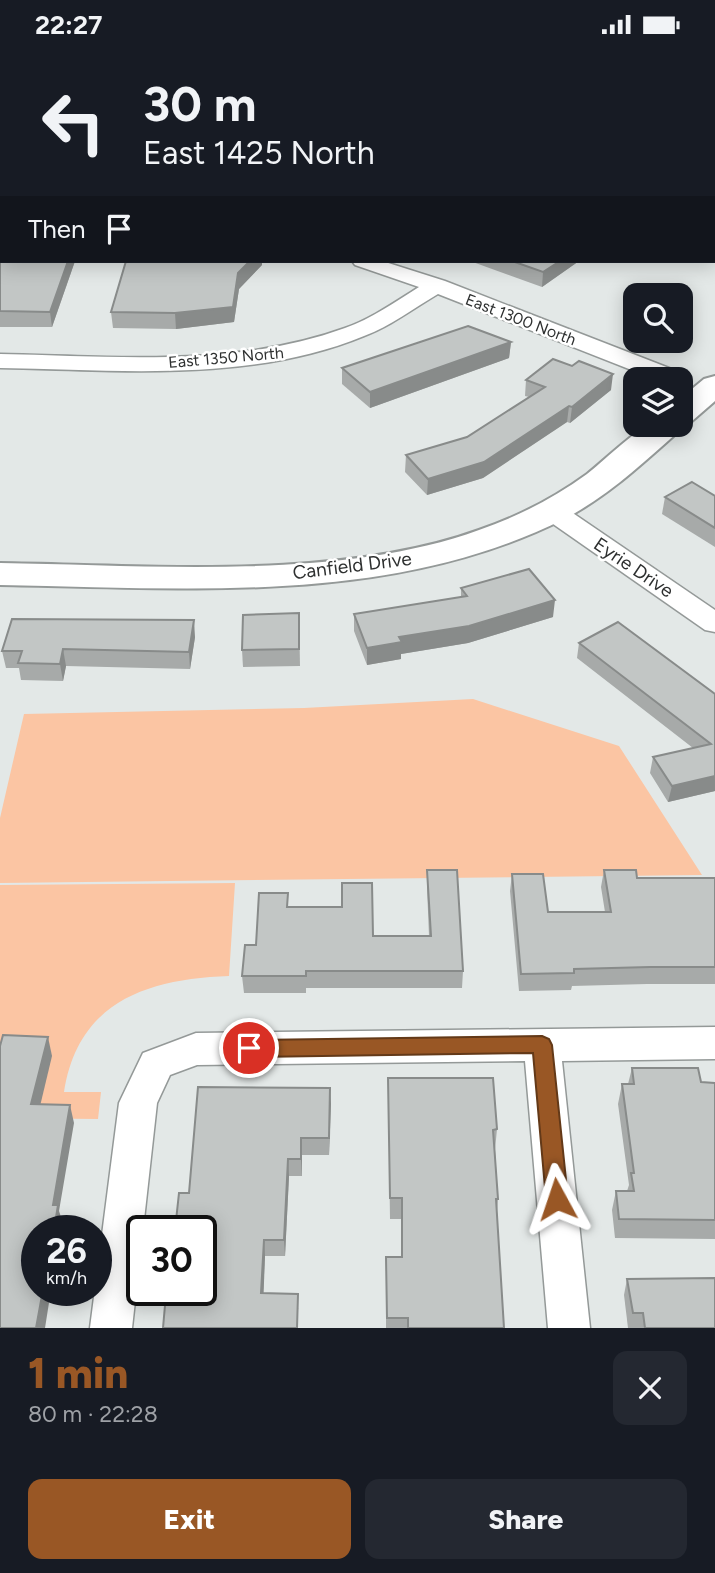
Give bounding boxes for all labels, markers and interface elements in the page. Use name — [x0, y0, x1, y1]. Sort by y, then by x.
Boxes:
text: 22:27 — [35, 9, 102, 41]
text: 30 m — [143, 74, 256, 133]
icon: left — [28, 77, 119, 168]
text: East 1425 North — [143, 134, 375, 172]
icon: arrive — [100, 210, 138, 248]
text: Then — [28, 213, 86, 245]
map controls — [623, 283, 693, 437]
button: search — [623, 283, 693, 353]
street label: East 1300 North — [463, 290, 579, 349]
street label: East 1350 North — [168, 343, 285, 372]
button: layers — [623, 367, 693, 437]
street label: Eyrie Drive — [590, 532, 678, 602]
street label: Canfield Drive — [291, 547, 413, 584]
pin — [219, 1018, 279, 1078]
icon: arrive — [230, 1029, 268, 1067]
position arrow — [520, 1162, 594, 1236]
speed limit sign: 30 — [126, 1215, 217, 1306]
text: 26 — [46, 1230, 87, 1272]
text: km/h — [46, 1267, 87, 1289]
text: 1 min — [28, 1348, 128, 1399]
button: close — [613, 1351, 687, 1425]
text: 80 m · 22:28 — [28, 1400, 158, 1428]
button: Exit — [28, 1479, 351, 1559]
button: Share — [365, 1479, 687, 1559]

